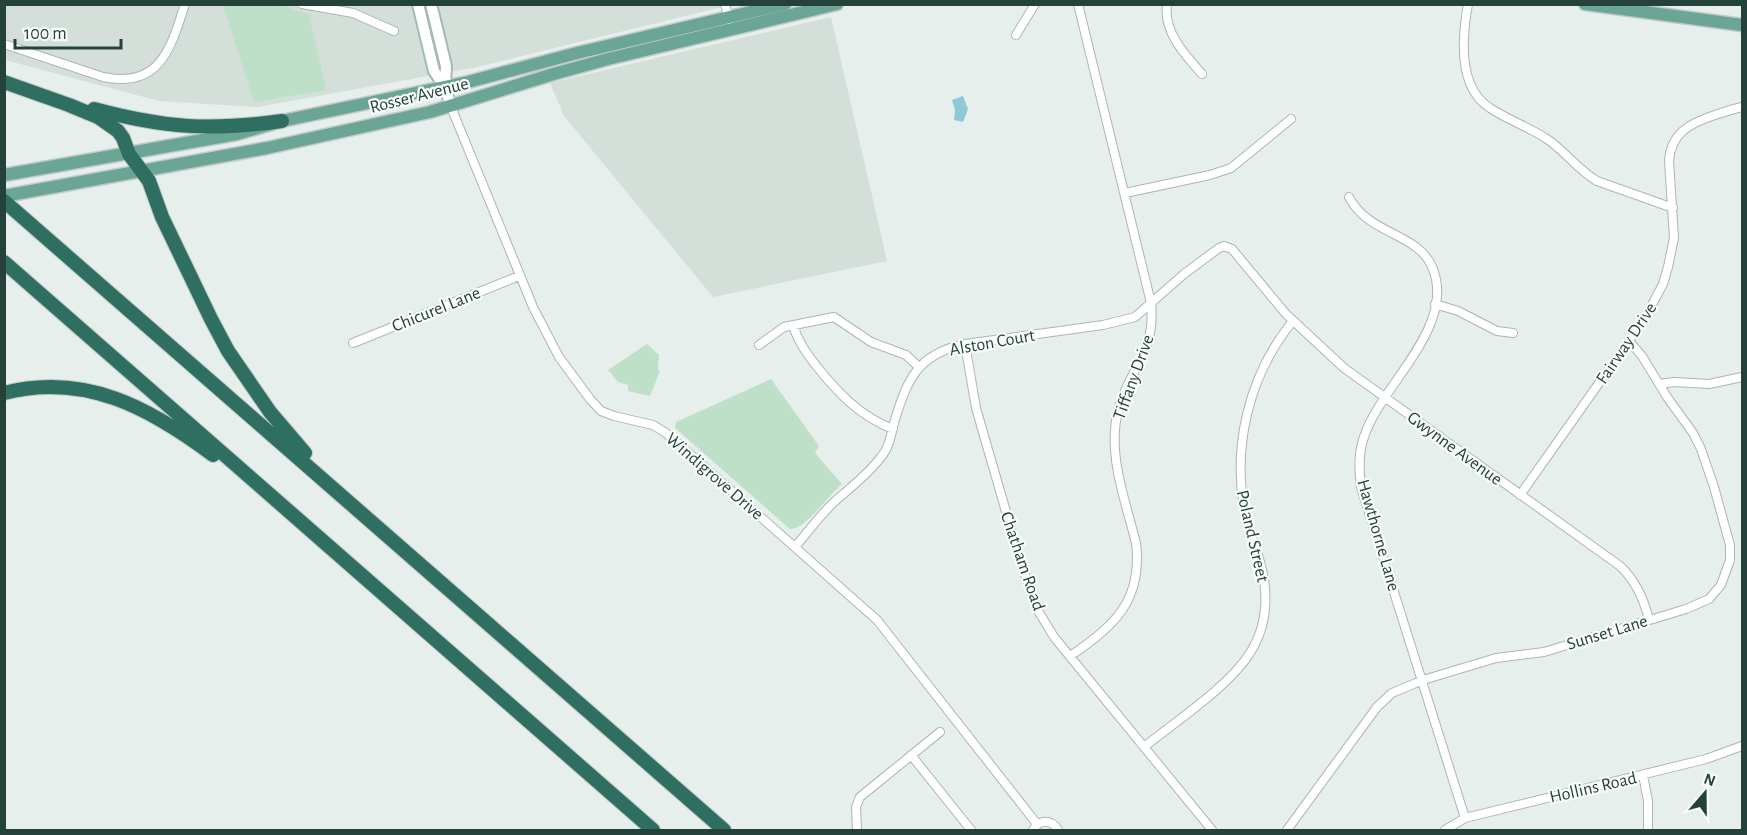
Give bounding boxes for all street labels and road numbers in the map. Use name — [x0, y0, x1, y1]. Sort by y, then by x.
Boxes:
street label: Rosser Avenue — [368, 75, 470, 117]
street label: Chicurel Lane — [390, 284, 483, 336]
street label: Fairway Drive — [1593, 300, 1661, 388]
street label: Alston Court — [948, 327, 1036, 359]
street label: Tiffany Drive — [1110, 332, 1158, 422]
street label: Gwynne Avenue — [1404, 408, 1505, 489]
street label: Windigrove Drive — [662, 430, 767, 524]
street label: Hawthorne Lane — [1353, 477, 1403, 593]
street label: Poland Street — [1233, 488, 1271, 584]
street label: Chatham Road — [997, 509, 1047, 613]
street label: Sunset Lane — [1565, 612, 1650, 654]
street label: Hollins Road — [1548, 769, 1638, 807]

